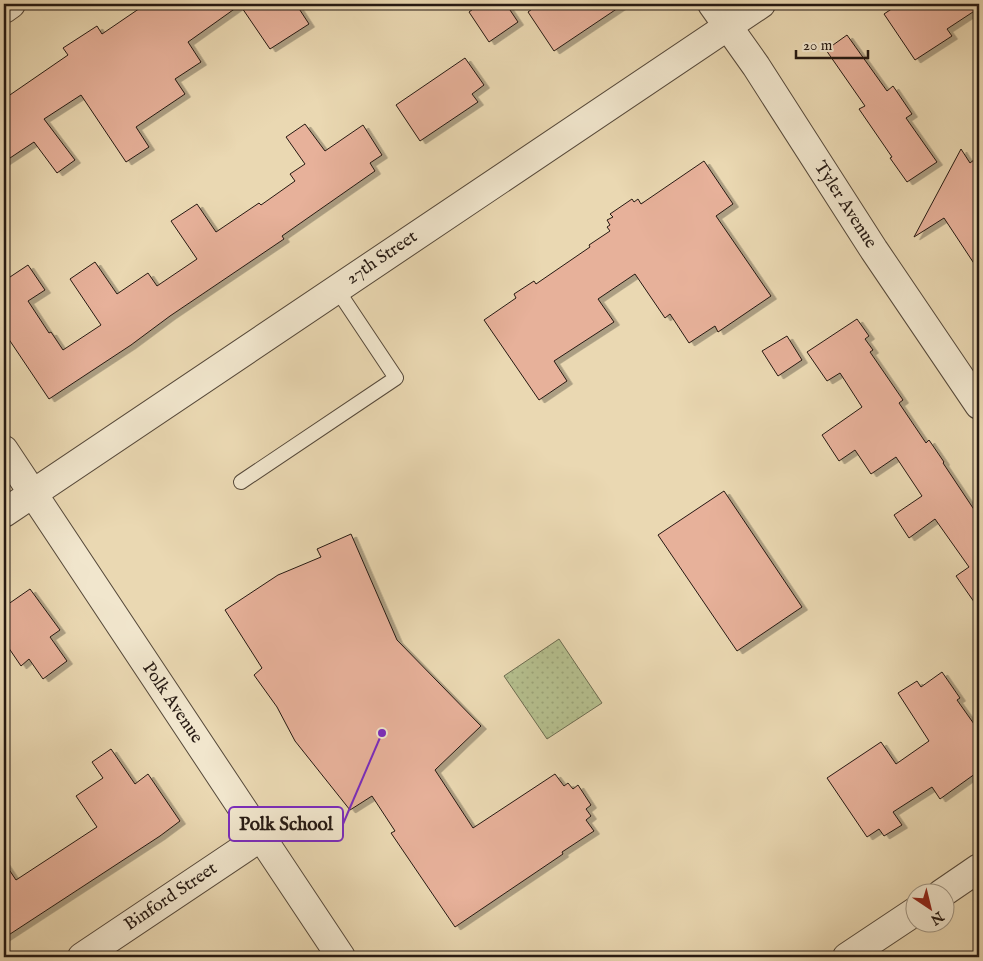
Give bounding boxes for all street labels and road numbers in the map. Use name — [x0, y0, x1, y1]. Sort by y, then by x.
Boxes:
street label: Tyler Avenue — [808, 157, 882, 253]
street label: 27th Street — [342, 226, 422, 290]
street label: Polk Avenue — [136, 658, 208, 748]
street label: Binford Street — [120, 857, 222, 937]

